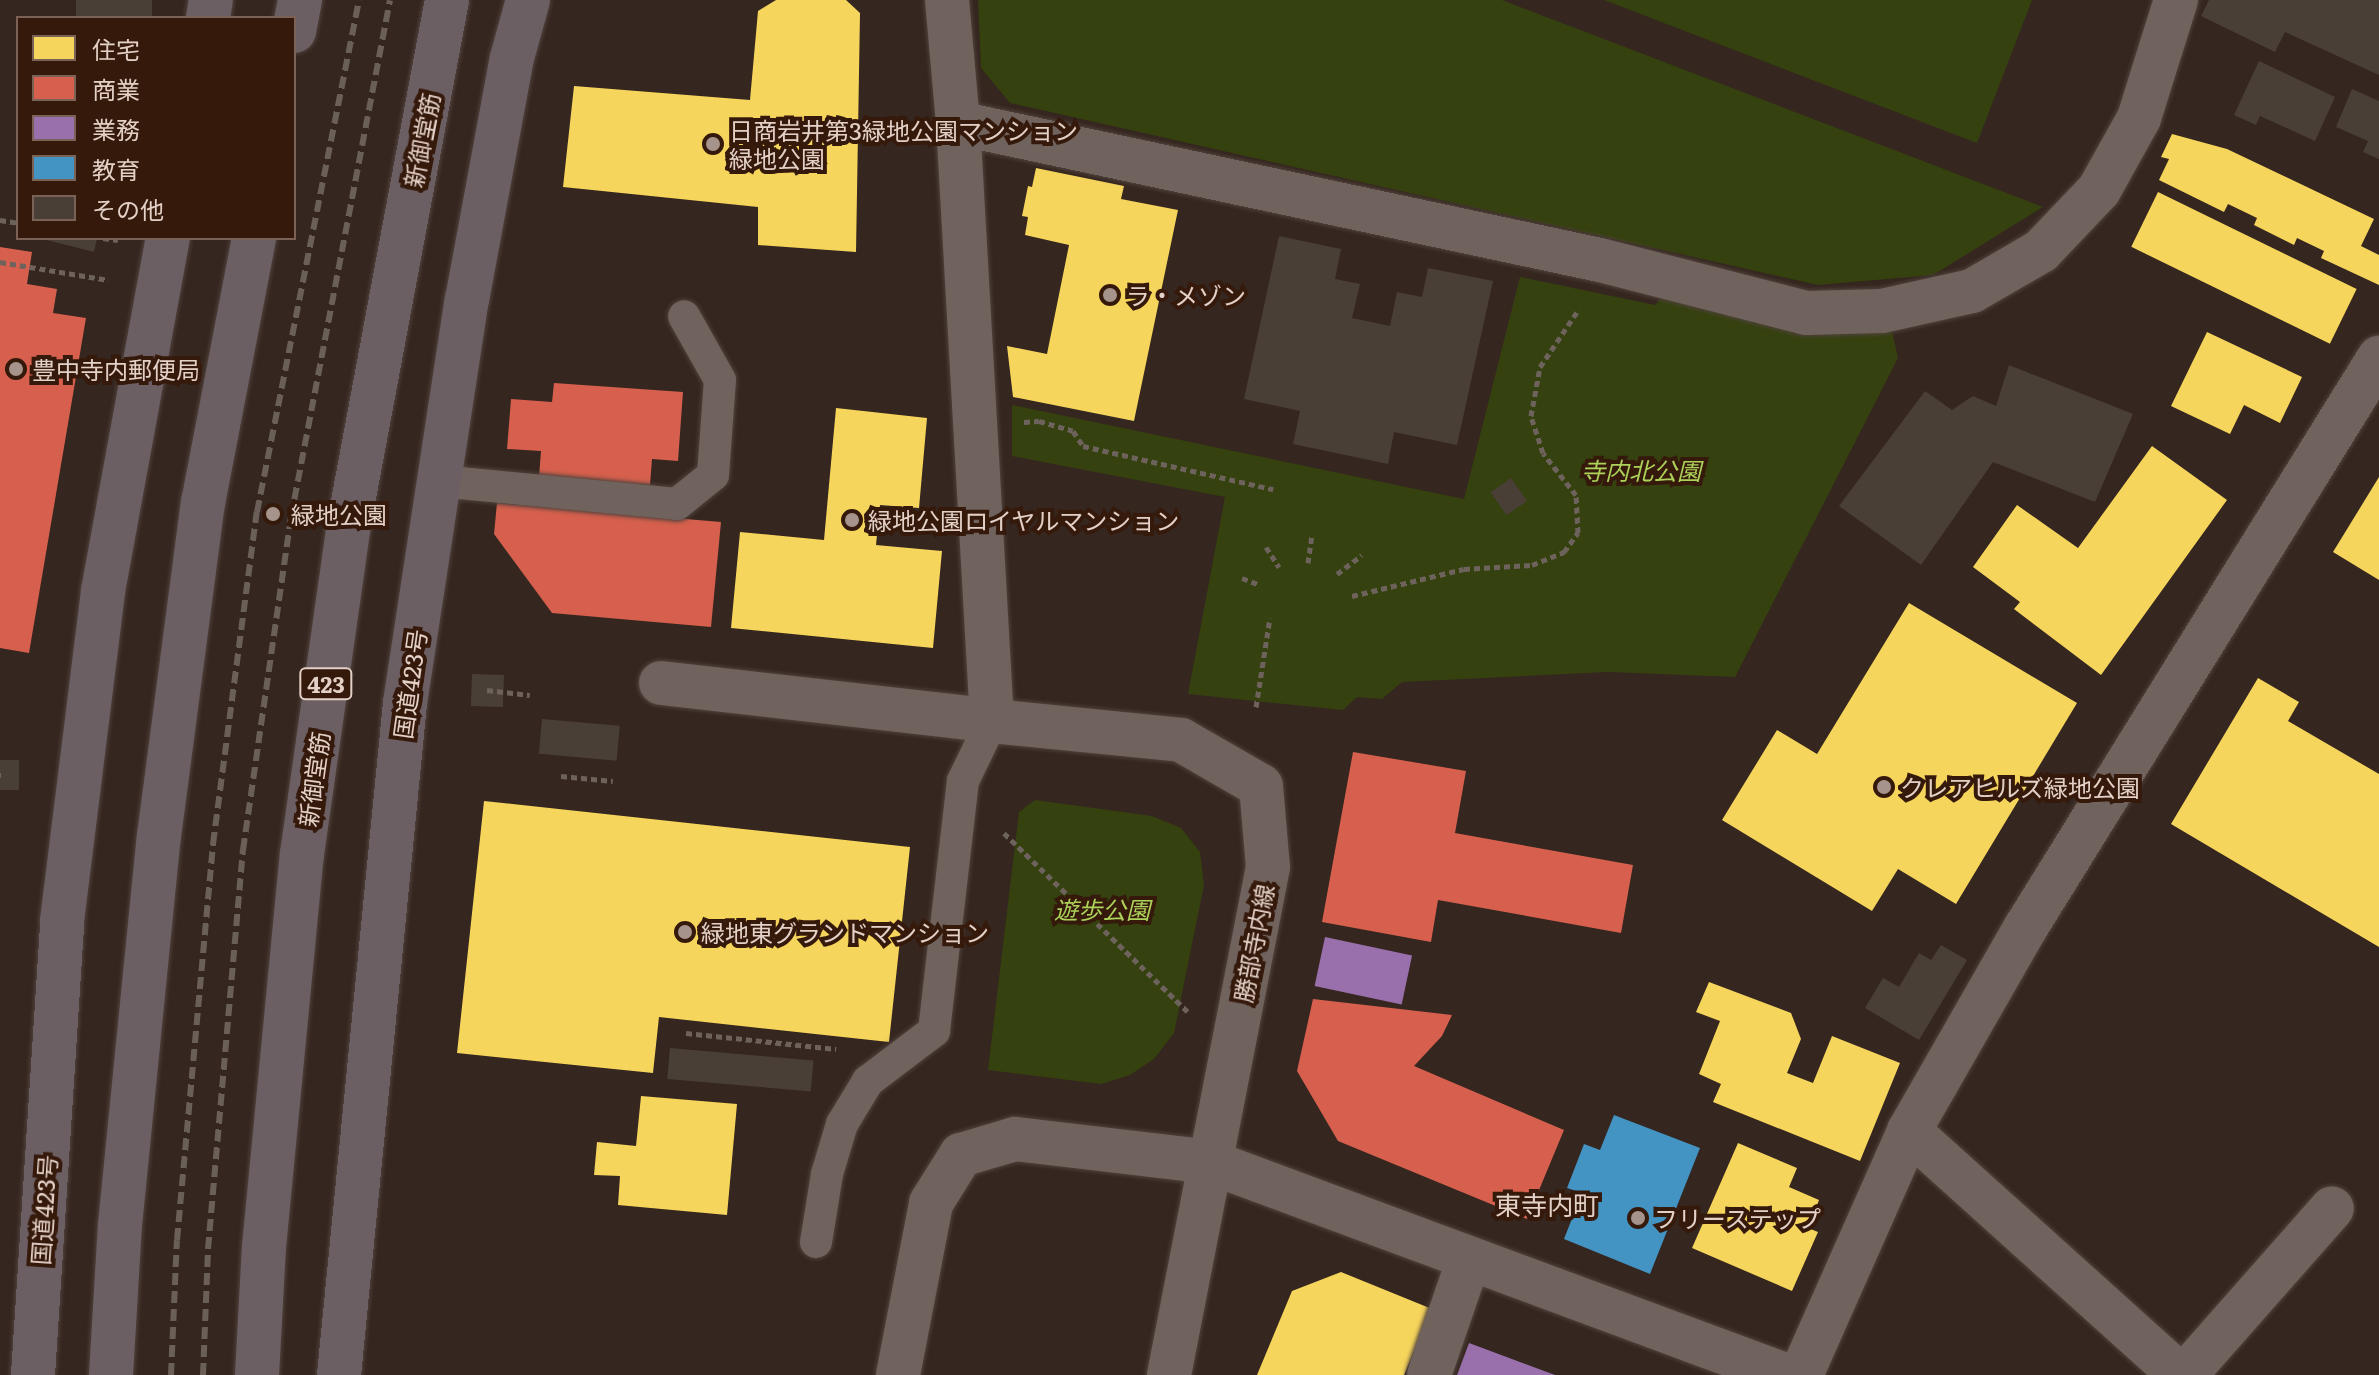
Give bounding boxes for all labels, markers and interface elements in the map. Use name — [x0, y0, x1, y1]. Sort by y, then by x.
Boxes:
legend — [16, 16, 296, 240]
text: 住宅 — [92, 31, 140, 66]
text: 商業 — [92, 71, 140, 106]
street label: 新御堂筋 — [398, 90, 444, 190]
text: 業務 — [92, 111, 140, 146]
place label: 日商岩井第3緑地公園マンション 緑地公園 — [729, 116, 1078, 172]
marker: 日商岩井第3緑地公園マンション 緑地公園 — [704, 135, 722, 153]
text: 教育 — [92, 151, 140, 186]
text: その他 — [92, 191, 164, 226]
place label: ラ・メゾン — [1126, 281, 1246, 309]
marker: ラ・メゾン — [1101, 286, 1119, 304]
place label: 豊中寺内郵便局 — [32, 355, 200, 383]
marker: 豊中寺内郵便局 — [7, 360, 25, 378]
park label: 寺内北公園 — [1581, 456, 1701, 484]
place label: 緑地公園 — [291, 500, 387, 528]
marker: 緑地公園 — [262, 503, 284, 525]
place label: 緑地公園ロイヤルマンション — [868, 506, 1180, 534]
marker: 緑地公園ロイヤルマンション — [843, 511, 861, 529]
street label: 国道423号 — [387, 627, 431, 741]
road number: 423 — [298, 666, 354, 702]
street label: 新御堂筋 — [292, 729, 334, 829]
place label: クレアヒルズ緑地公園 — [1900, 773, 2140, 801]
marker: クレアヒルズ緑地公園 — [1875, 778, 1893, 796]
street label: 勝部寺内線 — [1227, 881, 1279, 1005]
park label: 遊歩公園 — [1054, 895, 1150, 923]
place label: 緑地東グランドマンション — [701, 918, 989, 946]
marker: 緑地東グランドマンション — [676, 923, 694, 941]
street label: 国道423号 — [25, 1154, 61, 1266]
district label: 東寺内町 — [1495, 1188, 1599, 1220]
place label: フリーステップ — [1654, 1204, 1822, 1232]
marker: フリーステップ — [1629, 1209, 1647, 1227]

